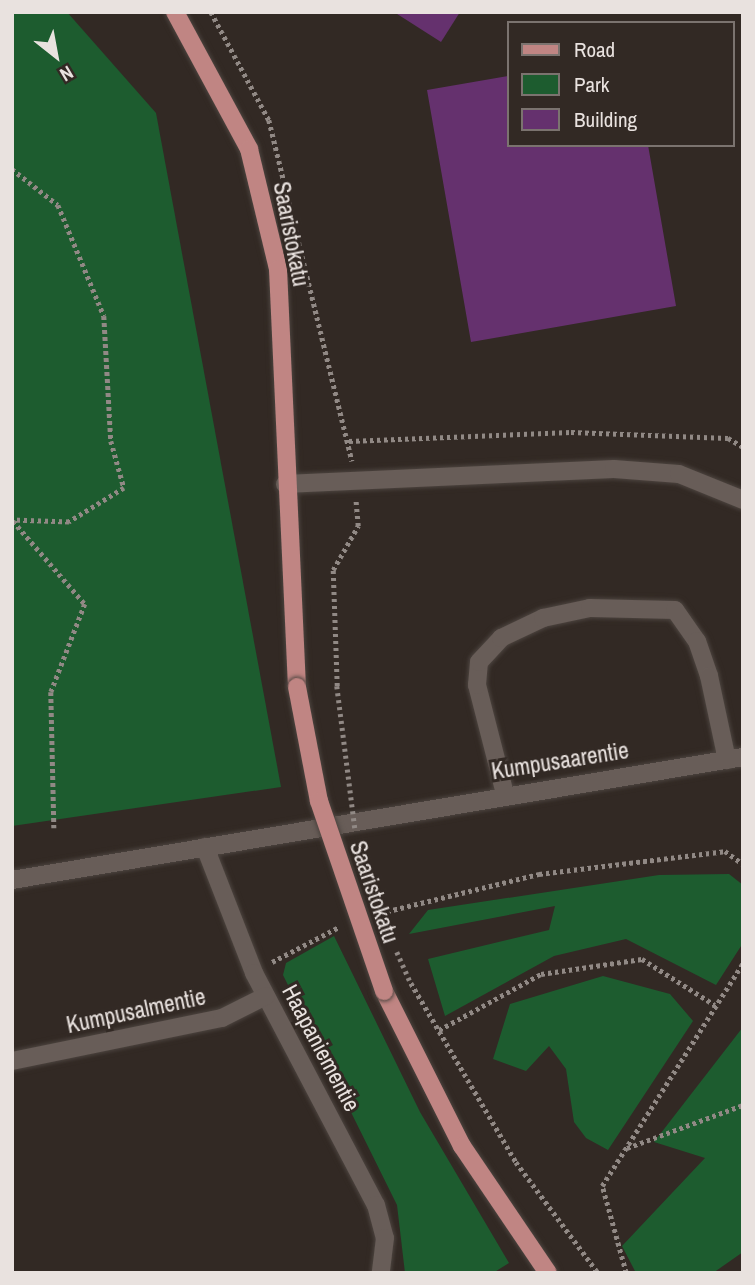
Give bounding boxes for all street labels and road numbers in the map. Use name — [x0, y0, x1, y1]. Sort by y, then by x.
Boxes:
street label: Saaristokatu — [267, 179, 315, 289]
street label: Kumpusaarentie — [489, 737, 631, 785]
street label: Saaristokatu — [344, 837, 404, 947]
street label: Haapaniementie — [276, 980, 366, 1116]
street label: Kumpusalmentie — [64, 983, 208, 1039]

